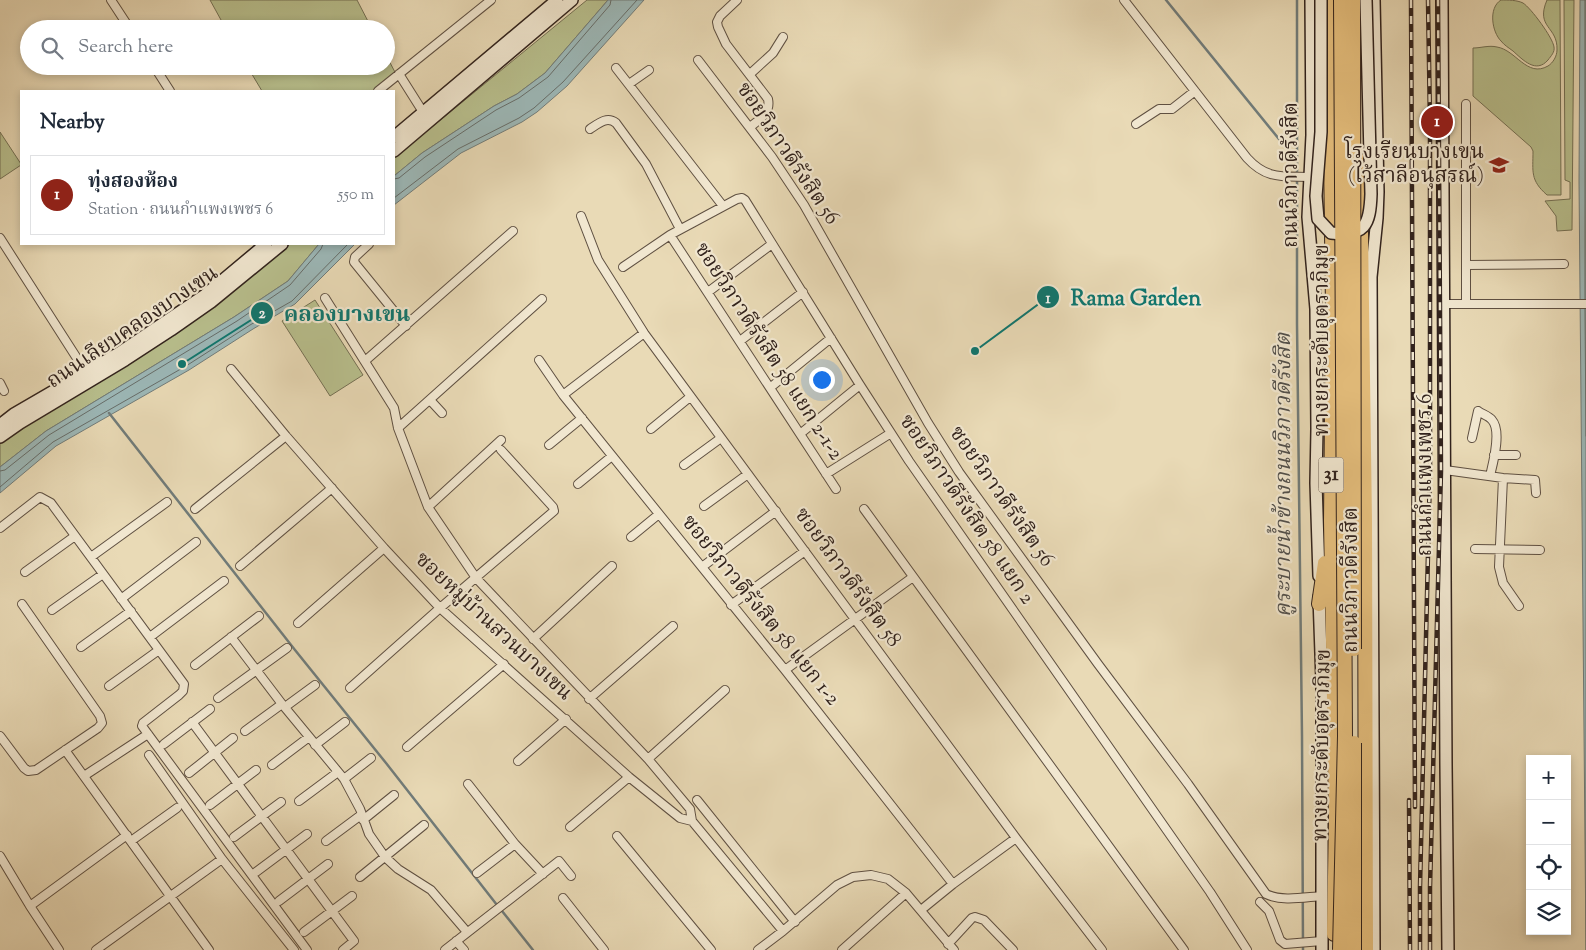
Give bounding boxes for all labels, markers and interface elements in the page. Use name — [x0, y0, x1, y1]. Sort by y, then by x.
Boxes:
search box — [20, 20, 395, 75]
icon: search — [38, 34, 66, 62]
text: Search here — [78, 34, 173, 61]
street label: ซอยวิภาวดีรังสิต 56 — [728, 77, 846, 231]
street label: ถนนวิภาวดีรังสิต — [1277, 102, 1307, 248]
pin: 1 — [1421, 103, 1453, 141]
text: Nearby — [40, 108, 105, 138]
place label: โรงเรียนบางเขน (ไว้สาลีอนุสรณ์) — [1343, 136, 1484, 192]
school or university icon: โรงเรียนบางเขน (ไว้สาลีอนุสรณ์) — [1488, 154, 1510, 176]
text: ทุ่งสองห้อง — [88, 169, 178, 196]
text: 1 — [54, 184, 60, 207]
text: 550 m — [338, 184, 374, 207]
text: Station · ถนนกำแพงเพชร 6 — [88, 199, 273, 222]
street label: ซอยวิภาวดีรังสิต 58 แยก 2-1-2 — [686, 237, 850, 467]
street label: ทางยกระดับอุตราภิมุข — [1308, 244, 1338, 436]
street label: ถนนเลียบคลองบางเขน — [41, 259, 225, 397]
callout: Rama Garden — [1036, 279, 1211, 316]
text: Rama Garden — [1071, 284, 1201, 316]
text: 1 — [1045, 289, 1051, 310]
callout: คลองบางเขน — [249, 295, 421, 332]
text: คลองบางเขน — [284, 300, 410, 332]
text: 2 — [258, 304, 266, 325]
water label: คูระบายน้ำข้างถนนวิภาวดีรังสิต — [1266, 332, 1301, 617]
your location — [809, 367, 835, 393]
street label: ถนนกำแพงเพชร 6 — [1411, 394, 1441, 556]
street label: ซอยวิภาวดีรังสิต 58 แยก 2 — [891, 409, 1041, 611]
street label: ซอยวิภาวดีรังสิต 56 — [941, 420, 1061, 574]
road number: 31 — [1318, 458, 1344, 492]
street label: ซอยวิภาวดีรังสิต 58 — [786, 502, 908, 654]
street label: ถนนวิภาวดีรังสิต — [1337, 507, 1367, 653]
street label: ซอยวิภาวดีรังสิต 58 แยก 1-2 — [674, 509, 847, 713]
street label: ซอยหมู่บ้านสวนบางเขน — [407, 546, 579, 708]
street label: ทางยกระดับอุตราภิมุข — [1306, 649, 1340, 841]
map controls — [1526, 755, 1571, 935]
button: + — [1526, 755, 1571, 800]
button: − — [1526, 800, 1571, 845]
button: locate — [1526, 845, 1571, 890]
button: layers — [1526, 890, 1571, 935]

